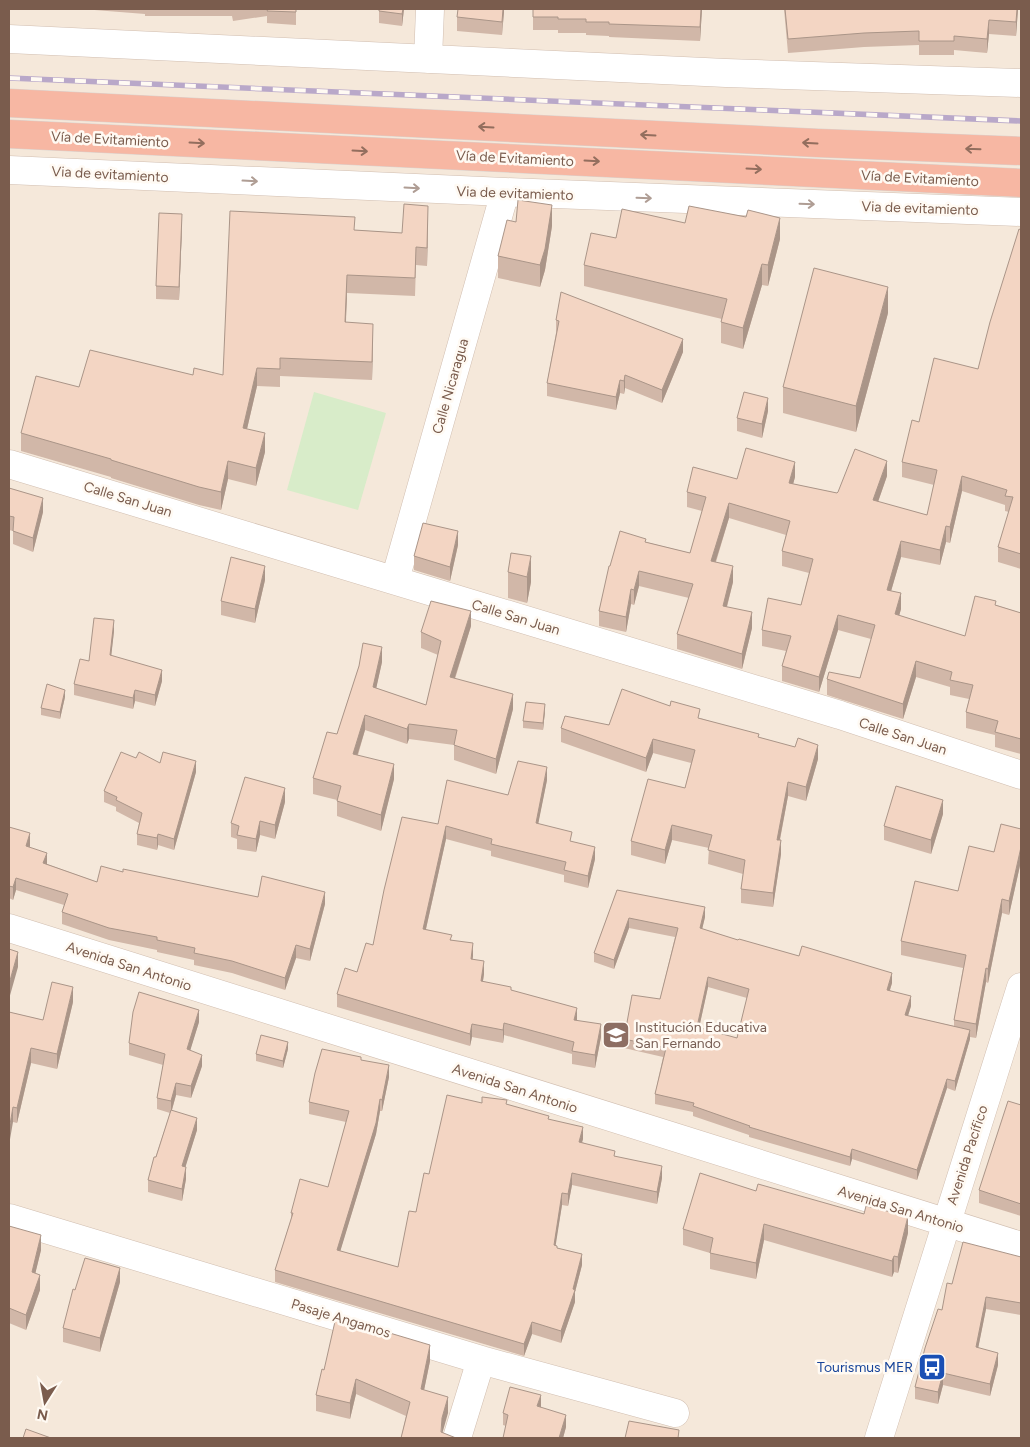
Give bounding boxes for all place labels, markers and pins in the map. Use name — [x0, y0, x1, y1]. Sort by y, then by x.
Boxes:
place label: Institución Educativa San Fernando — [635, 1019, 767, 1052]
school or university icon: Institución Educativa San Fernando — [601, 1020, 631, 1050]
bus stop icon: Tourismus MER — [917, 1352, 947, 1382]
place label: Tourismus MER — [817, 1359, 913, 1376]

